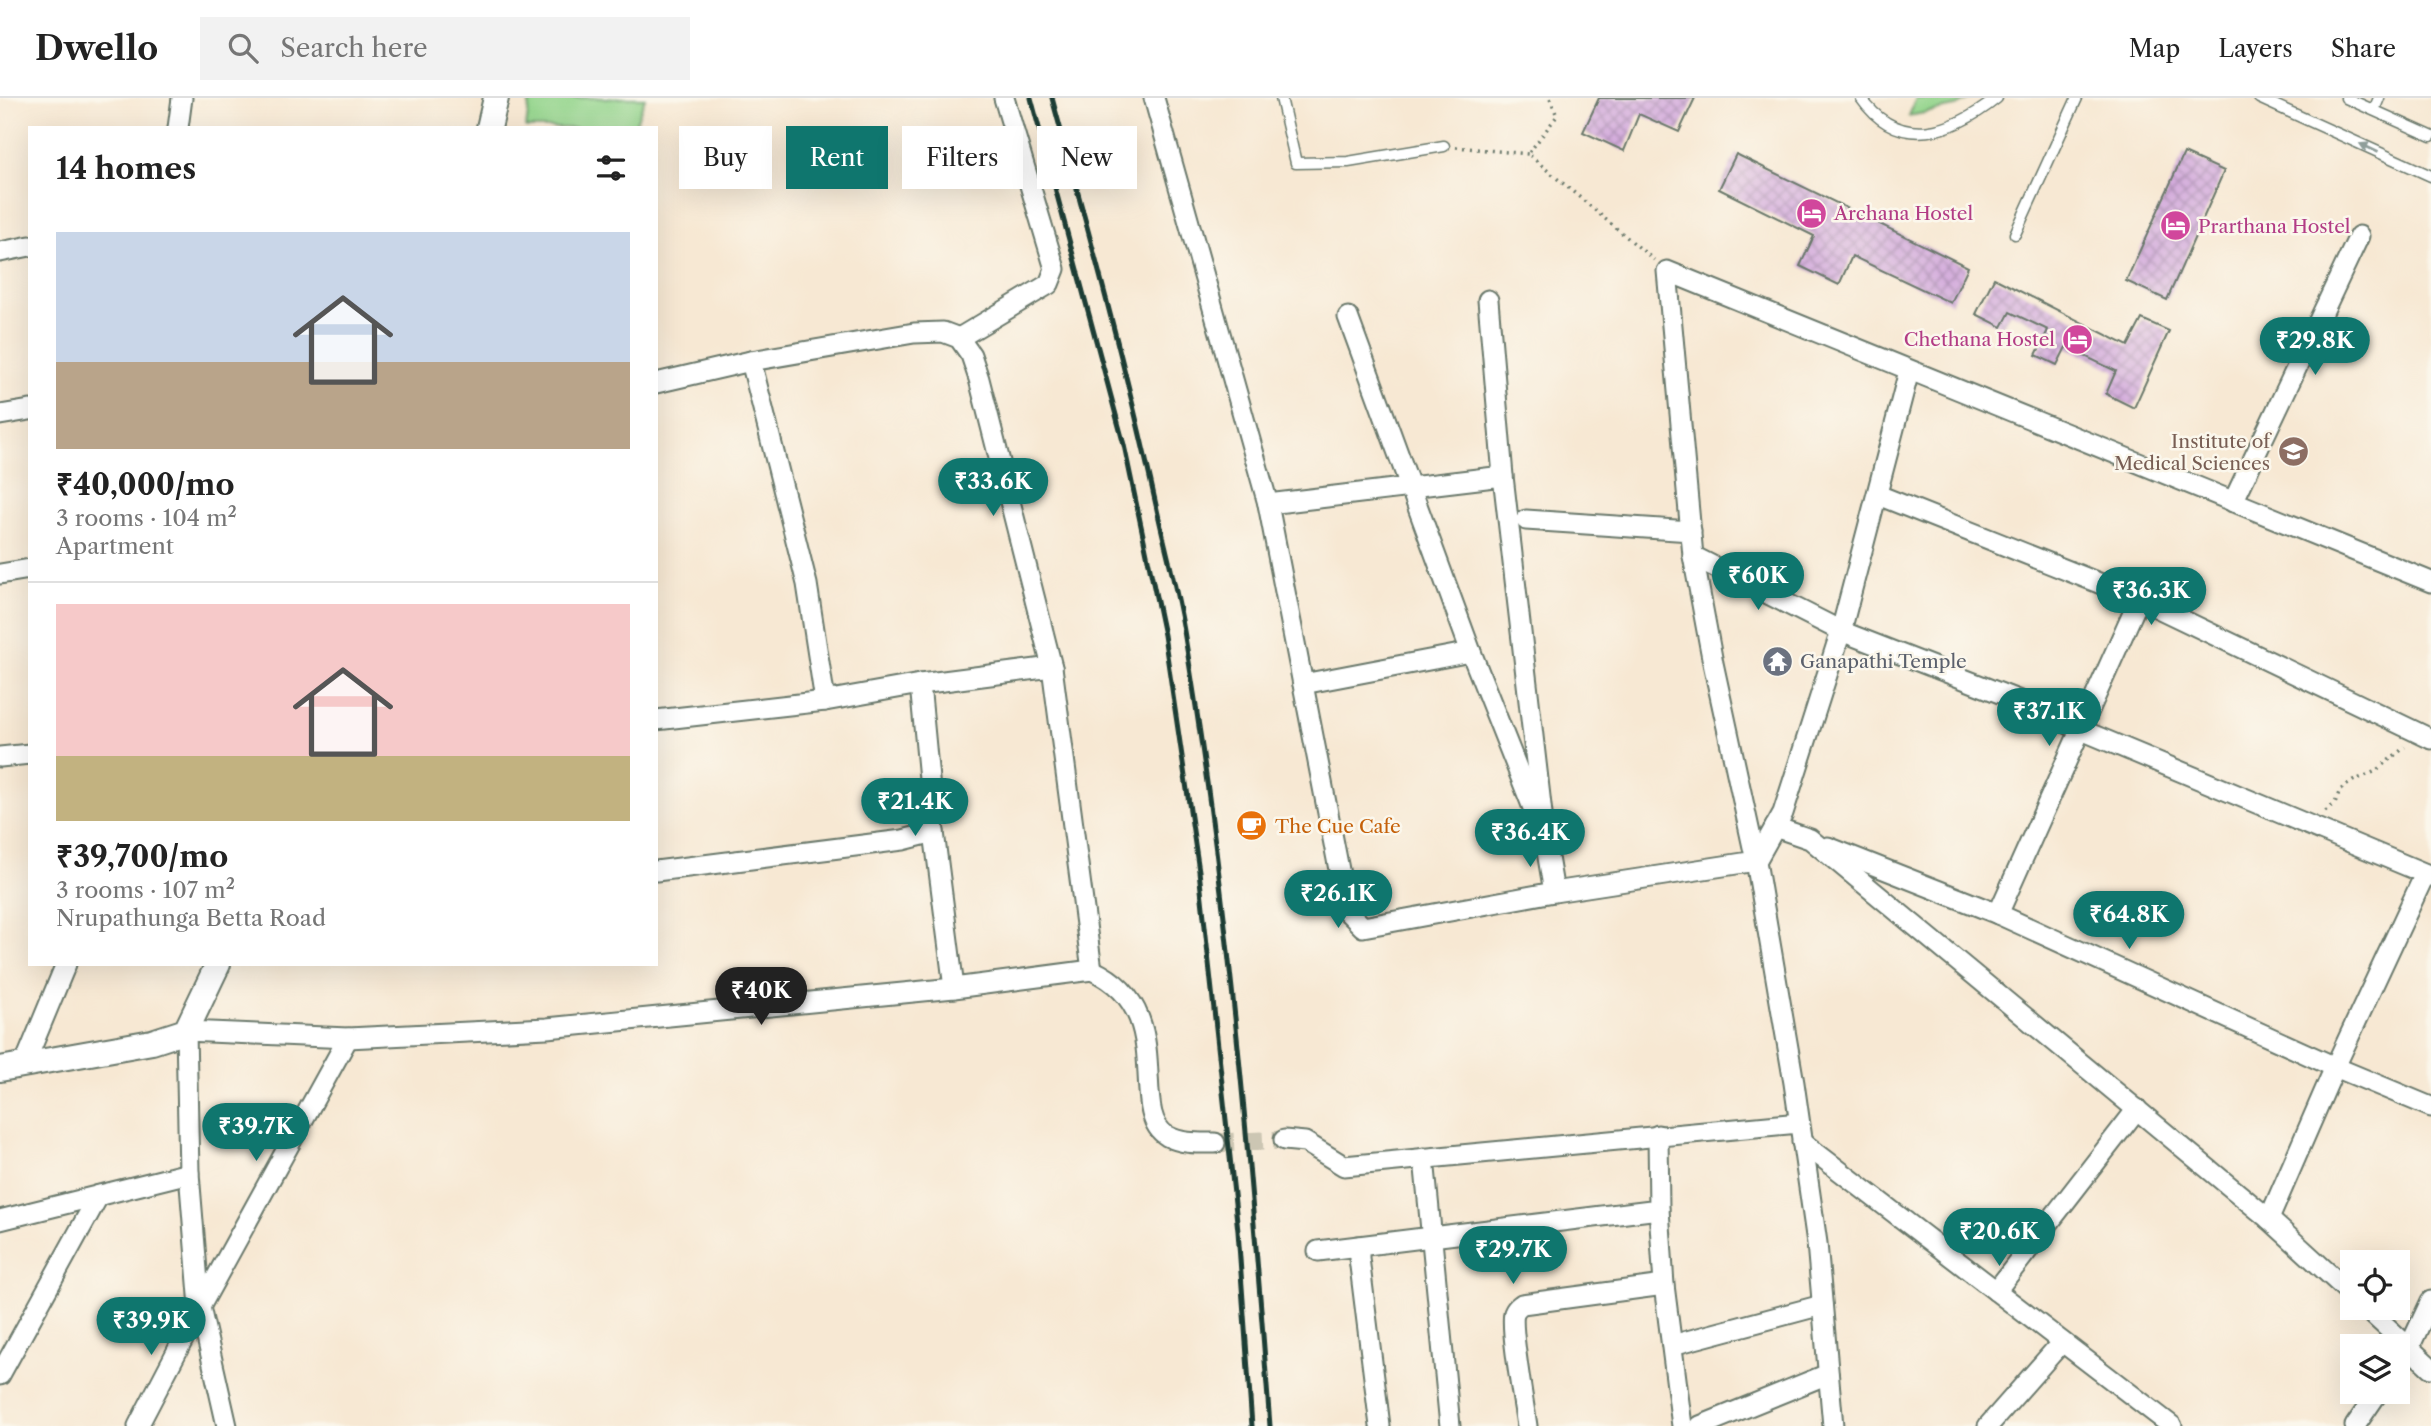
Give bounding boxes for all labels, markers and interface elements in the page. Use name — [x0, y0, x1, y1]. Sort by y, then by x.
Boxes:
search box — [200, 17, 690, 80]
text: Dwello — [35, 28, 158, 69]
icon: search — [224, 29, 262, 67]
text: Search here — [280, 32, 428, 64]
text: Map — [2129, 34, 2180, 63]
text: Layers — [2218, 34, 2293, 63]
text: Share — [2331, 34, 2396, 63]
chip: Buy — [679, 126, 772, 189]
chip: Rent — [786, 126, 888, 189]
chip: Filters — [902, 126, 1023, 189]
chip: New — [1037, 126, 1137, 189]
one-way arrow — [2359, 142, 2379, 154]
icon: filters — [592, 149, 630, 187]
text: 14 homes — [56, 150, 196, 187]
hotel icon: Archana Hostel — [1794, 196, 1828, 230]
place label: Archana Hostel — [1833, 202, 1973, 225]
hotel icon: Prarthana Hostel — [2158, 209, 2192, 243]
place label: Prarthana Hostel — [2198, 215, 2351, 238]
icon: home — [280, 277, 406, 403]
pin: ₹29.8K — [2258, 317, 2372, 377]
hotel icon: Chethana Hostel — [2061, 322, 2095, 356]
text: ₹29.8K — [2276, 326, 2354, 354]
place label: Chethana Hostel — [1904, 328, 2055, 351]
place label: Institute of Medical Sciences — [2114, 430, 2272, 475]
school or university icon: Institute of Medical Sciences — [2276, 435, 2310, 469]
pin: ₹33.6K — [936, 458, 1050, 518]
text: ₹40,000/mo — [56, 466, 235, 503]
text: ₹33.6K — [954, 467, 1032, 495]
text: 3 rooms · 104 m² — [56, 504, 237, 532]
text: Apartment — [56, 532, 174, 560]
pin: ₹60K — [1717, 552, 1799, 612]
text: ₹60K — [1728, 561, 1788, 589]
pin: ₹36.3K — [2094, 568, 2208, 627]
text: ₹36.3K — [2112, 576, 2190, 604]
temple icon: Ganapathi Temple — [1760, 644, 1794, 678]
icon: home — [280, 649, 406, 775]
place label: Ganapathi Temple — [1800, 650, 1967, 673]
pin: ₹37.1K — [1992, 688, 2106, 748]
text: ₹37.1K — [2013, 697, 2085, 725]
pin: ₹21.4K — [858, 778, 972, 838]
text: ₹21.4K — [877, 787, 953, 815]
cafe icon: The Cue Cafe — [1235, 809, 1269, 843]
pin: ₹36.4K — [1473, 810, 1587, 869]
place label: The Cue Cafe — [1275, 815, 1401, 838]
text: ₹36.4K — [1491, 818, 1569, 846]
text: ₹39,700/mo — [56, 838, 228, 875]
pin: ₹26.1K — [1281, 870, 1395, 930]
text: 3 rooms · 107 m² — [56, 876, 235, 904]
text: ₹26.1K — [1300, 879, 1376, 907]
pin: ₹64.8K — [2072, 892, 2186, 951]
text: ₹64.8K — [2089, 900, 2169, 928]
text: Nrupathunga Betta Road — [56, 904, 326, 932]
pin: ₹40K — [720, 968, 802, 1027]
text: ₹40K — [731, 976, 791, 1004]
pin: ₹39.7K — [199, 1104, 313, 1163]
text: ₹39.7K — [218, 1112, 294, 1140]
pin: ₹20.6K — [1942, 1208, 2056, 1268]
text: ₹20.6K — [1959, 1217, 2039, 1245]
pin: ₹29.7K — [1456, 1226, 1570, 1286]
text: ₹29.7K — [1475, 1235, 1551, 1263]
map controls — [2340, 1250, 2410, 1404]
button: locate — [2340, 1250, 2410, 1320]
pin: ₹39.9K — [94, 1298, 208, 1357]
text: ₹39.9K — [113, 1306, 189, 1334]
button: layers — [2340, 1334, 2410, 1404]

